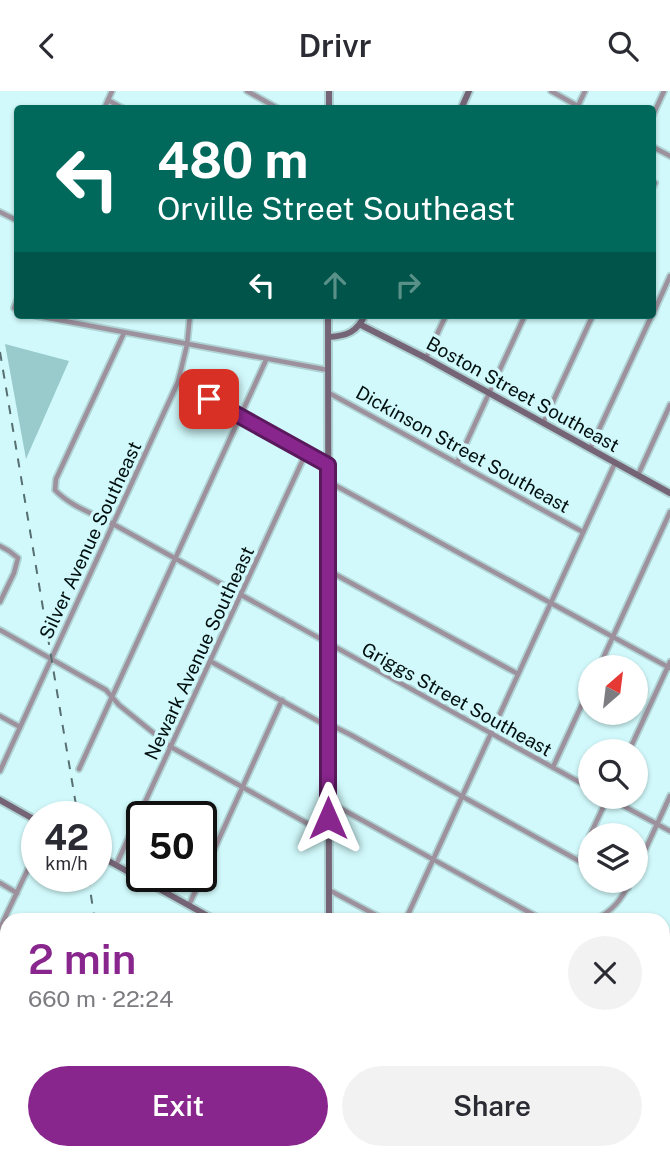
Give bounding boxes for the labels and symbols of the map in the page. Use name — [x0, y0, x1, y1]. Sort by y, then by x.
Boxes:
street label: Boston Street Southeast — [423, 332, 623, 456]
pin — [179, 369, 239, 429]
street label: Dickinson Street Southeast — [352, 381, 574, 517]
street label: Silver Avenue Southeast — [34, 438, 146, 642]
street label: Newark Avenue Southeast — [140, 543, 258, 763]
street label: Griggs Street Southeast — [358, 637, 556, 761]
north arrow — [578, 655, 648, 725]
position arrow — [291, 781, 365, 855]
speed limit sign: 50 — [126, 801, 217, 892]

